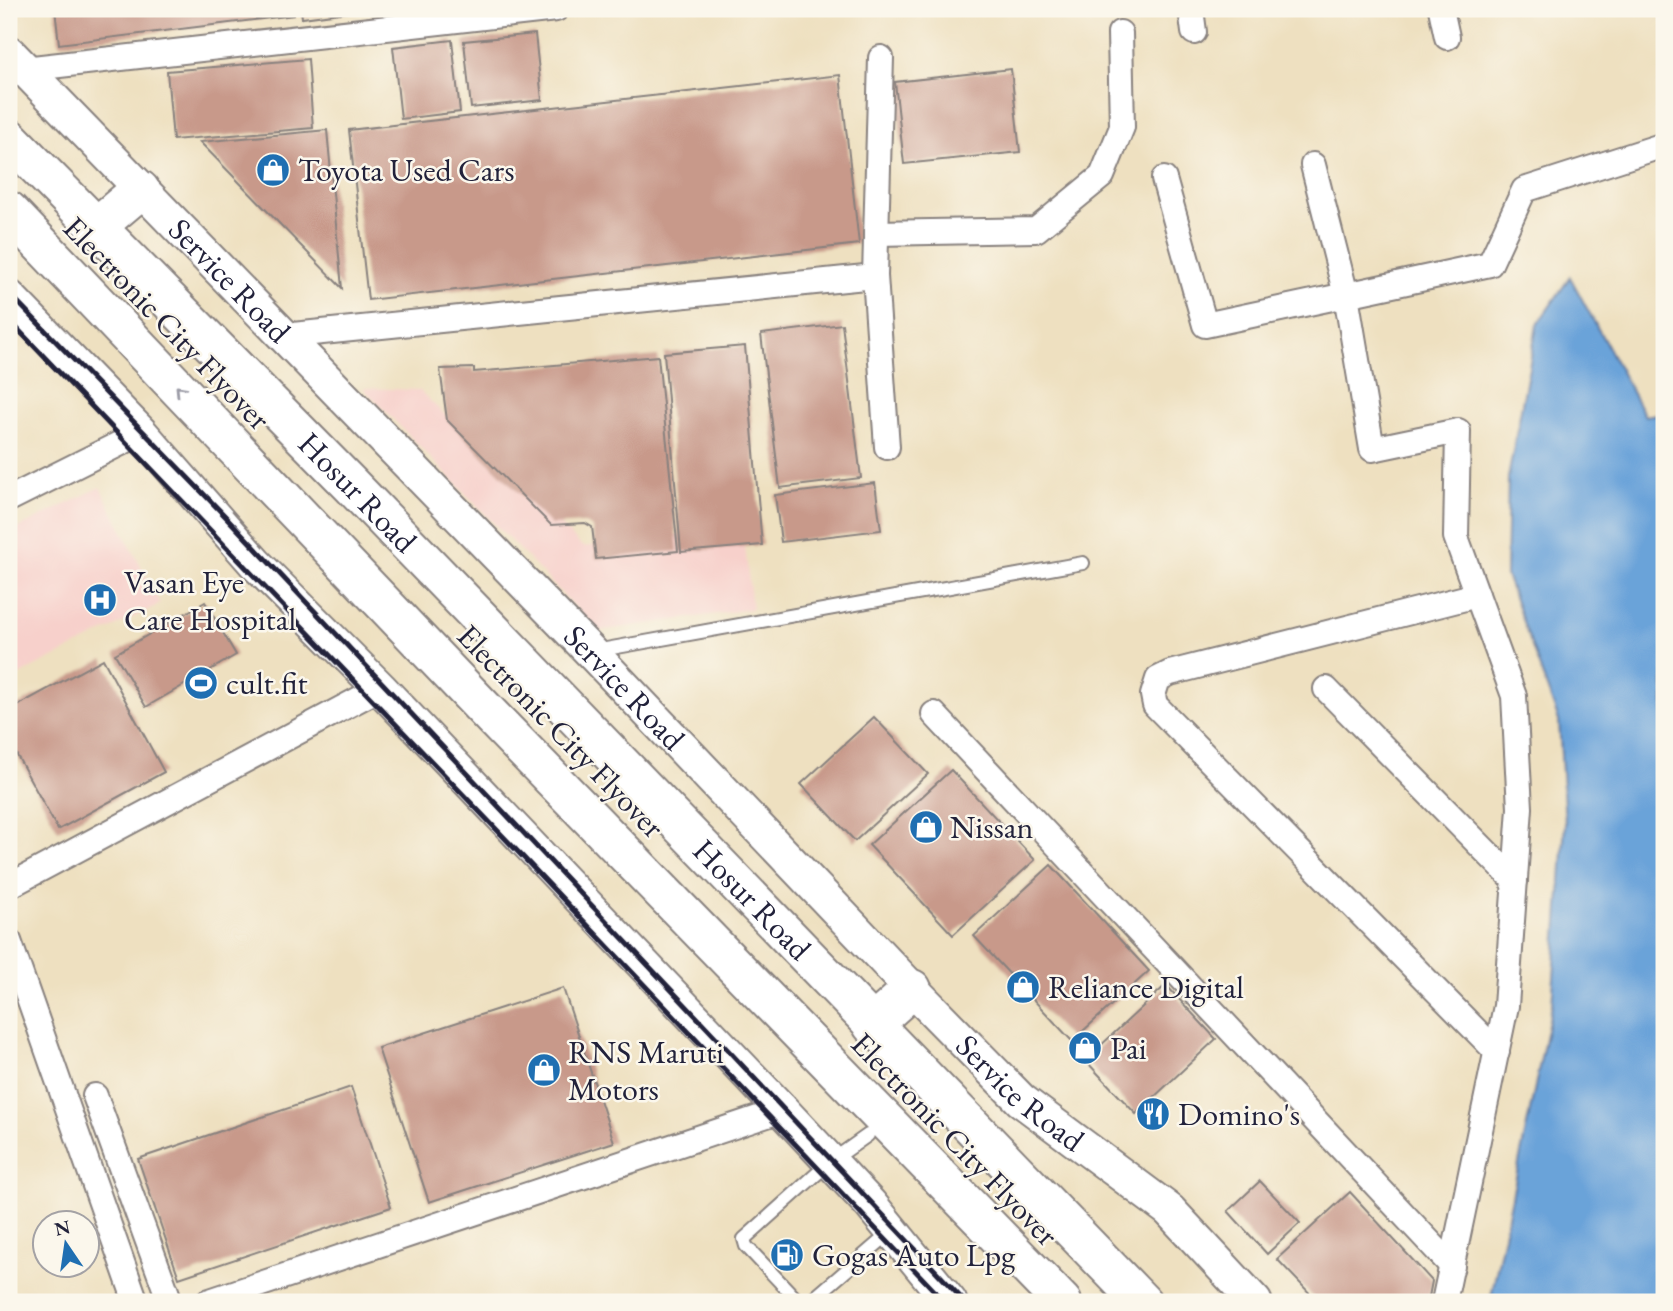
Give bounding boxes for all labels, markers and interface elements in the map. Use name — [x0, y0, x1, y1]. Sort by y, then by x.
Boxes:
place label: Toyota Used Cars — [298, 149, 515, 191]
shop icon: Toyota Used Cars — [254, 151, 292, 189]
street label: Electronic City Flyover — [54, 207, 280, 439]
street label: Service Road — [160, 209, 301, 352]
one-way arrow — [176, 386, 188, 399]
street label: Hosur Road — [289, 423, 427, 562]
place label: Vasan Eye Care Hospital — [124, 561, 296, 640]
hospital icon: Vasan Eye Care Hospital — [81, 581, 119, 619]
street label: Electronic City Flyover — [448, 615, 674, 847]
street label: Service Road — [555, 616, 695, 760]
place label: cult.fit — [226, 662, 308, 704]
sports icon: cult.fit — [182, 664, 220, 702]
place label: Nissan — [950, 806, 1034, 848]
shop icon: Nissan — [907, 808, 945, 846]
street label: Hosur Road — [684, 830, 821, 970]
place label: Reliance Digital — [1048, 966, 1244, 1008]
shop icon: Reliance Digital — [1004, 968, 1042, 1006]
street label: Electronic City Flyover — [842, 1023, 1068, 1255]
street label: Service Road — [947, 1025, 1094, 1161]
place label: Pai — [1110, 1027, 1147, 1069]
shop icon: Pai — [1066, 1029, 1104, 1067]
place label: RNS Maruti Motors — [568, 1031, 724, 1110]
shop icon: RNS Maruti Motors — [525, 1051, 563, 1089]
place label: Domino's — [1178, 1093, 1300, 1135]
restaurant icon: Domino's — [1134, 1095, 1172, 1133]
north arrow — [32, 1210, 102, 1280]
text: N — [52, 1214, 73, 1242]
place label: Gogas Auto Lpg — [812, 1234, 1016, 1276]
fuel station icon: Gogas Auto Lpg — [768, 1236, 806, 1274]

